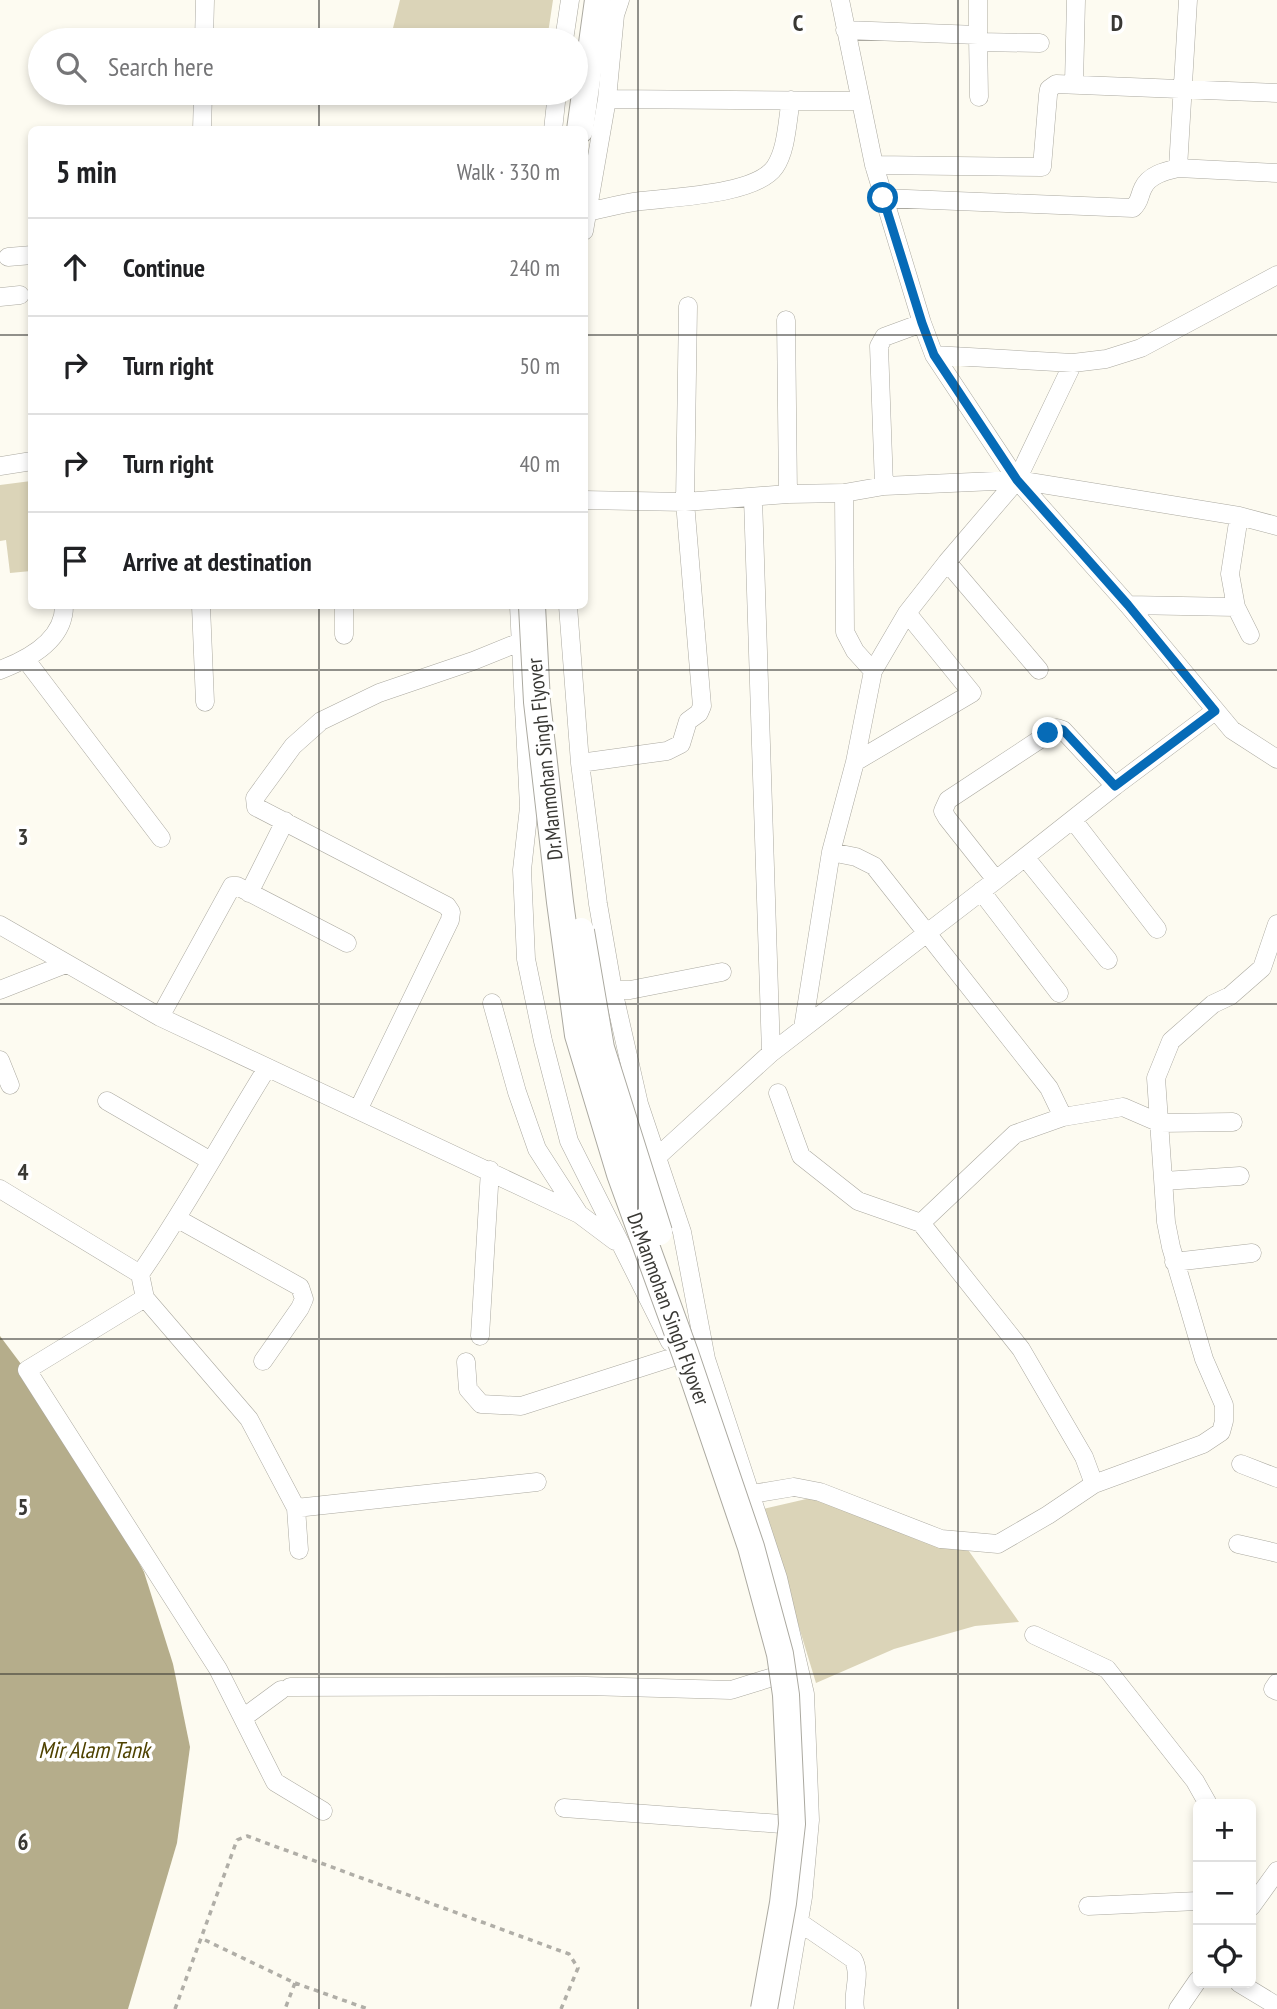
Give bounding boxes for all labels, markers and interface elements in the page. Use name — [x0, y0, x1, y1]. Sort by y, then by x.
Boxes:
text: C — [793, 8, 804, 37]
text: D — [1111, 8, 1123, 37]
search box — [28, 28, 588, 105]
icon: search — [52, 48, 90, 86]
text: Search here — [108, 50, 214, 83]
text: 5 min — [56, 152, 117, 191]
text: Walk · 330 m — [457, 157, 560, 186]
route start — [867, 182, 898, 213]
icon: ahead — [56, 248, 94, 286]
text: Continue — [123, 251, 205, 284]
text: 240 m — [509, 253, 560, 282]
icon: right — [56, 346, 94, 384]
text: Turn right — [123, 349, 214, 382]
text: 50 m — [519, 351, 560, 380]
icon: right — [56, 444, 94, 482]
text: Turn right — [123, 447, 214, 480]
text: 40 m — [519, 449, 560, 478]
icon: arrive — [56, 542, 94, 580]
text: Arrive at destination — [123, 545, 312, 578]
street label: Dr.Manmohan Singh Flyover — [520, 657, 569, 861]
route end — [1032, 717, 1063, 748]
text: 3 — [18, 822, 29, 851]
text: 4 — [18, 1157, 29, 1186]
street label: Dr.Manmohan Singh Flyover — [621, 1209, 716, 1409]
text: 5 — [18, 1492, 29, 1521]
water label: Mir Alam Tank — [38, 1735, 153, 1764]
map controls — [1193, 1799, 1256, 1988]
button: + — [1193, 1799, 1256, 1862]
text: 6 — [18, 1827, 29, 1856]
button: − — [1193, 1862, 1256, 1925]
button: locate — [1193, 1925, 1256, 1988]

